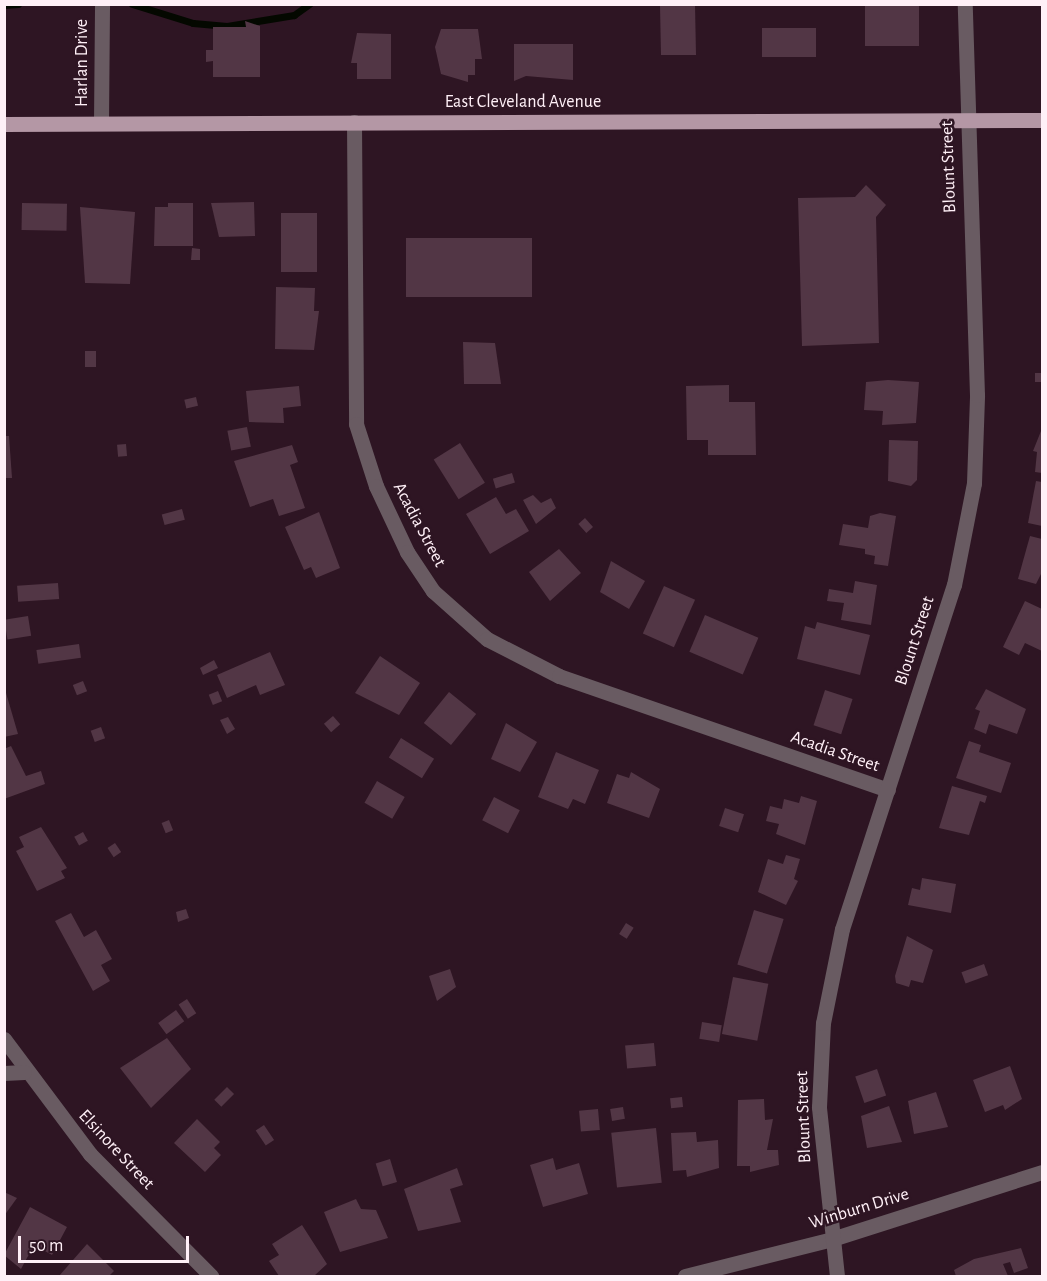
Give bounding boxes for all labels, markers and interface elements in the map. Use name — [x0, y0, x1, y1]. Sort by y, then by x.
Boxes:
street label: Harlan Drive — [71, 19, 93, 107]
street label: East Cleveland Avenue — [445, 91, 601, 113]
street label: Blount Street — [937, 120, 961, 214]
street label: Acadia Street — [388, 479, 450, 571]
street label: Blount Street — [890, 594, 940, 688]
street label: Acadia Street — [788, 727, 882, 777]
street label: Blount Street — [792, 1070, 816, 1164]
street label: Elsinore Street — [73, 1106, 159, 1194]
street label: Winburn Drive — [806, 1184, 912, 1234]
scale bar — [21, 1224, 192, 1262]
text: 50 m — [29, 1237, 63, 1255]

